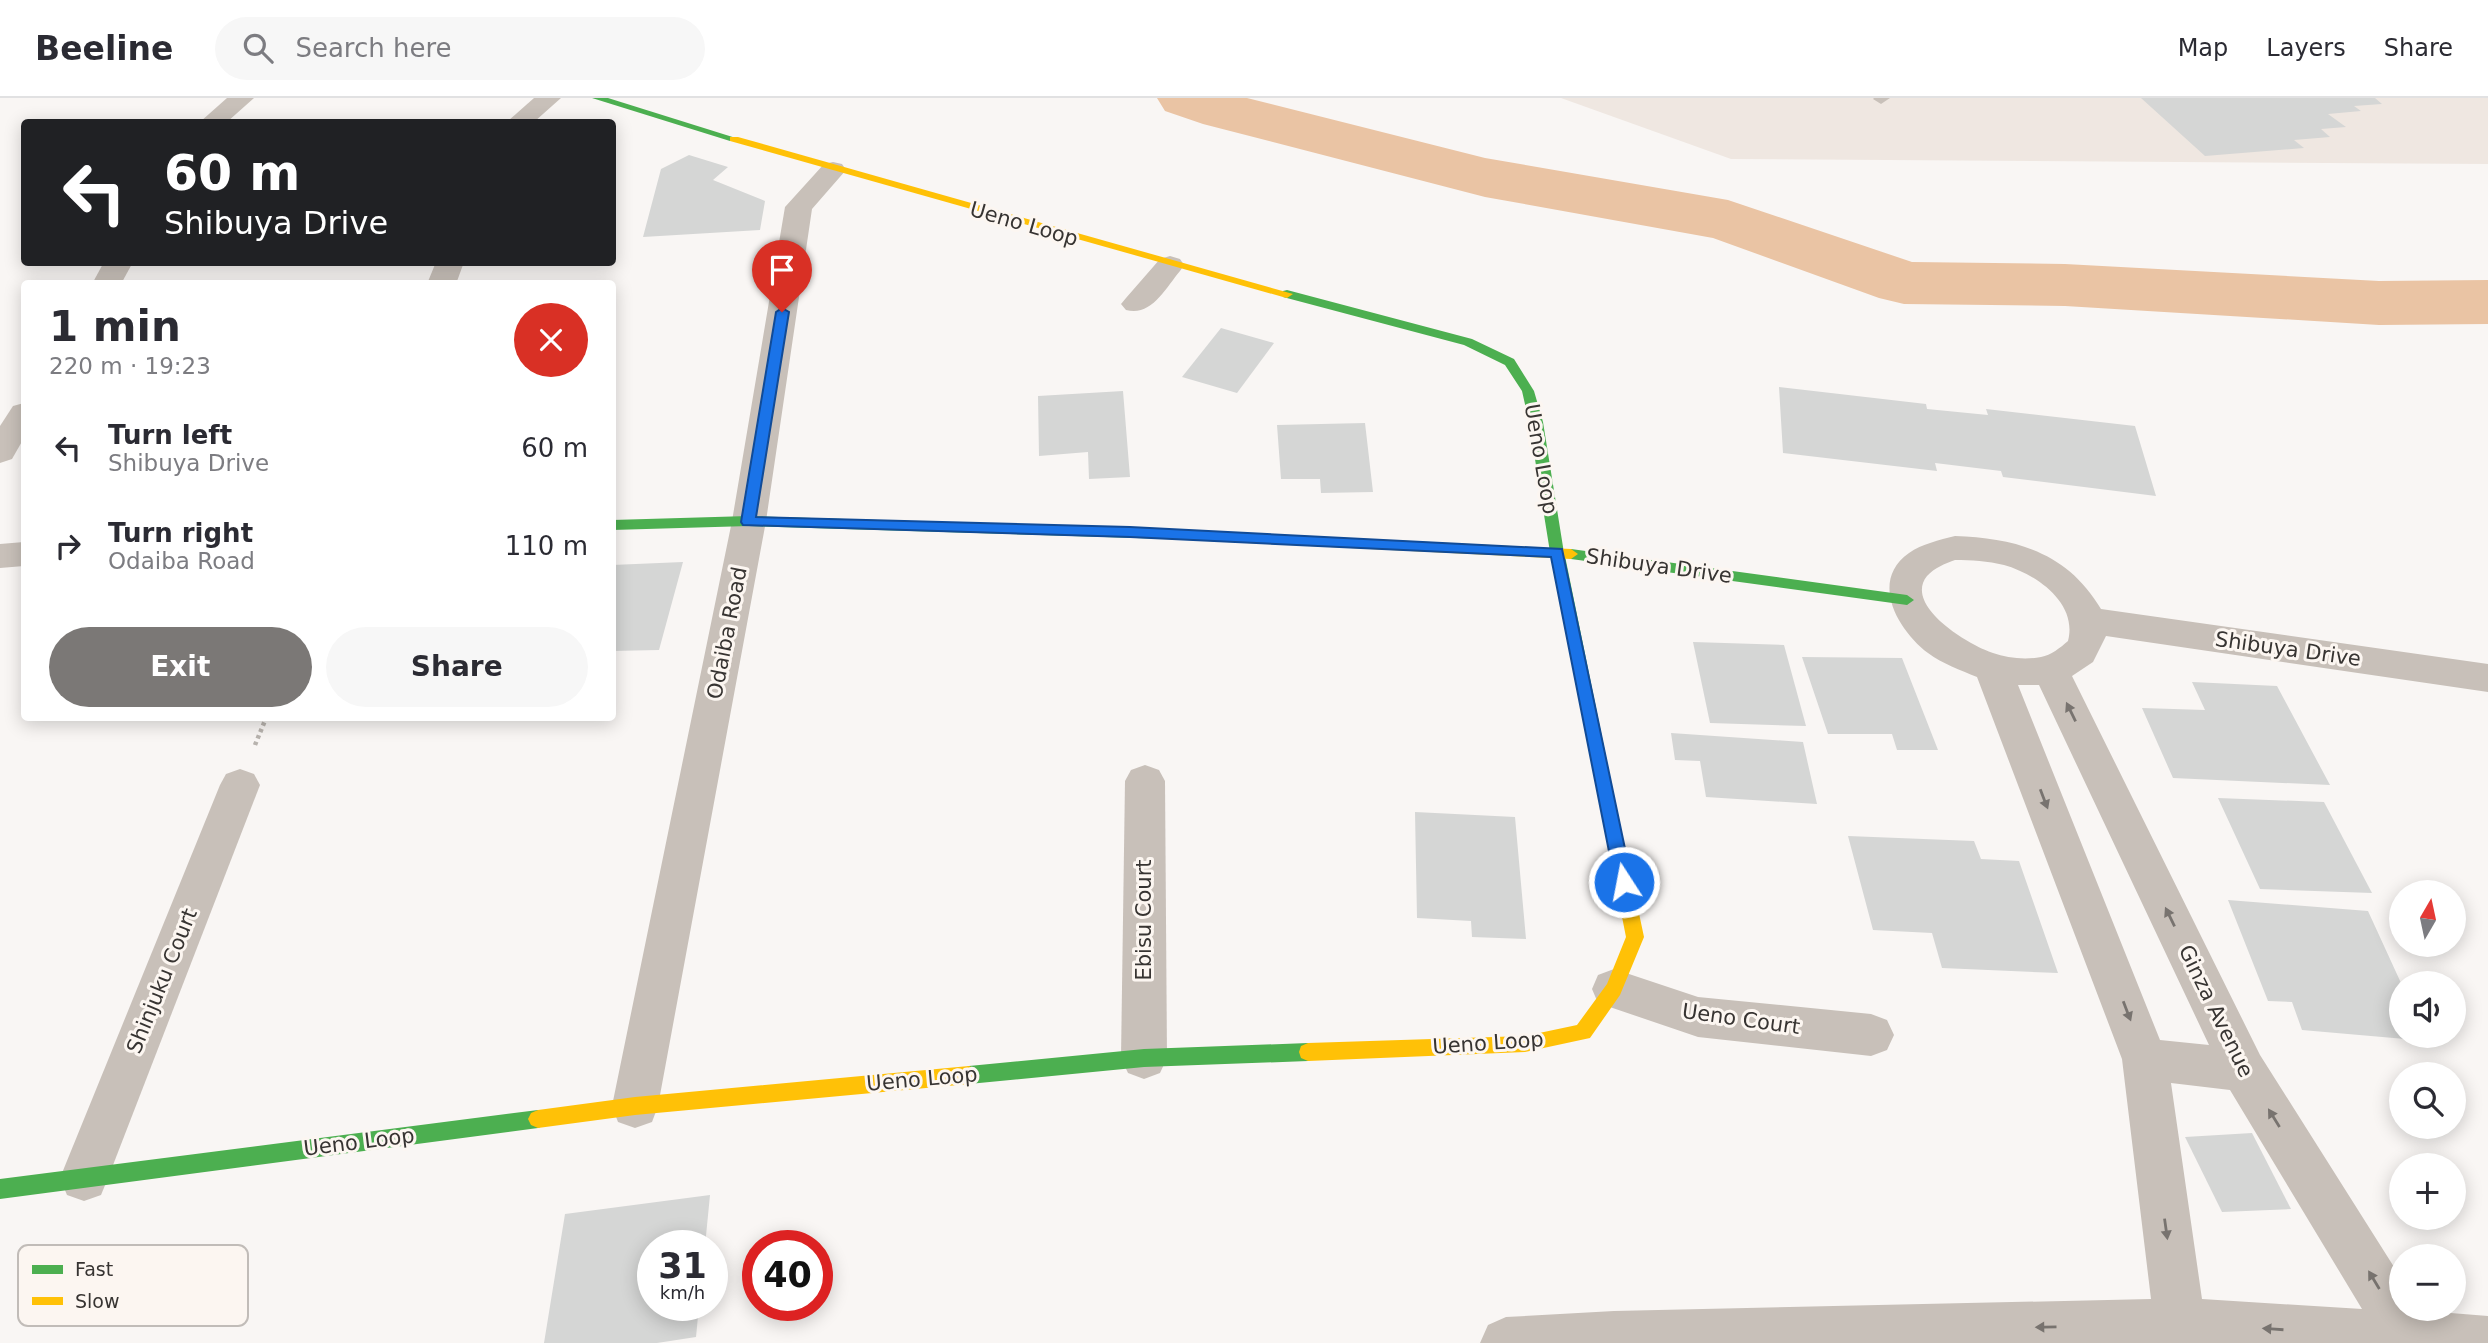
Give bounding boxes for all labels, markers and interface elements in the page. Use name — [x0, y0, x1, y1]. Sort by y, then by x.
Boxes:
search box — [215, 17, 705, 80]
text: Beeline — [35, 29, 173, 68]
icon: search — [239, 29, 277, 67]
text: Search here — [295, 33, 452, 63]
text: Map — [2178, 34, 2228, 62]
text: Layers — [2266, 34, 2346, 62]
text: Share — [2384, 34, 2453, 62]
text: 60 m — [164, 145, 300, 202]
icon: left — [49, 147, 140, 238]
street label: Ueno Loop — [967, 197, 1081, 251]
text: Shibuya Drive — [164, 204, 388, 242]
pin — [752, 240, 812, 312]
icon: arrive — [763, 251, 801, 289]
text: 1 min — [49, 302, 181, 351]
button: close — [514, 303, 588, 377]
text: 220 m · 19:23 — [49, 353, 211, 379]
street label: Ueno Loop — [1520, 402, 1562, 516]
text: Turn left — [108, 420, 232, 450]
icon: left — [49, 429, 87, 467]
text: 60 m — [521, 433, 588, 463]
text: Shibuya Drive — [108, 450, 269, 476]
text: Turn right — [108, 518, 253, 548]
icon: right — [49, 527, 87, 565]
text: 110 m — [505, 531, 588, 561]
street label: Shibuya Drive — [1585, 544, 1733, 588]
text: Odaiba Road — [108, 548, 255, 574]
street label: Odaiba Road — [702, 565, 752, 701]
button: Exit — [49, 627, 312, 707]
button: Share — [326, 627, 588, 707]
street label: Shibuya Drive — [2214, 627, 2362, 671]
one-way arrow — [2065, 702, 2077, 722]
one-way arrow — [2038, 789, 2049, 810]
position arrow — [1587, 845, 1661, 919]
street label: Ebisu Court — [1132, 859, 1156, 981]
north arrow — [2389, 880, 2466, 957]
map controls — [2389, 880, 2466, 1321]
street label: Shinjuku Court — [122, 905, 202, 1057]
one-way arrow — [2164, 907, 2175, 927]
street label: Ginza Avenue — [2174, 941, 2258, 1081]
button: sound — [2389, 971, 2466, 1048]
street label: Ueno Court — [1681, 999, 1801, 1039]
one-way arrow — [2121, 1001, 2132, 1022]
street label: Ueno Loop — [1432, 1027, 1544, 1059]
street label: Ueno Loop — [865, 1062, 979, 1096]
button: search — [2389, 1062, 2466, 1139]
one-way arrow — [2268, 1109, 2281, 1128]
street label: Ueno Loop — [302, 1123, 416, 1161]
button: + — [2389, 1153, 2466, 1230]
one-way arrow — [2161, 1218, 2172, 1240]
speed limit sign: 40 — [742, 1230, 833, 1321]
button: − — [2389, 1244, 2466, 1321]
legend — [18, 1245, 248, 1326]
text: 31 — [658, 1246, 707, 1286]
text: Fast — [75, 1258, 113, 1280]
one-way arrow — [2367, 1270, 2380, 1289]
text: km/h — [660, 1282, 705, 1303]
text: Slow — [75, 1290, 120, 1312]
one-way arrow — [2035, 1321, 2057, 1332]
one-way arrow — [2262, 1324, 2284, 1335]

